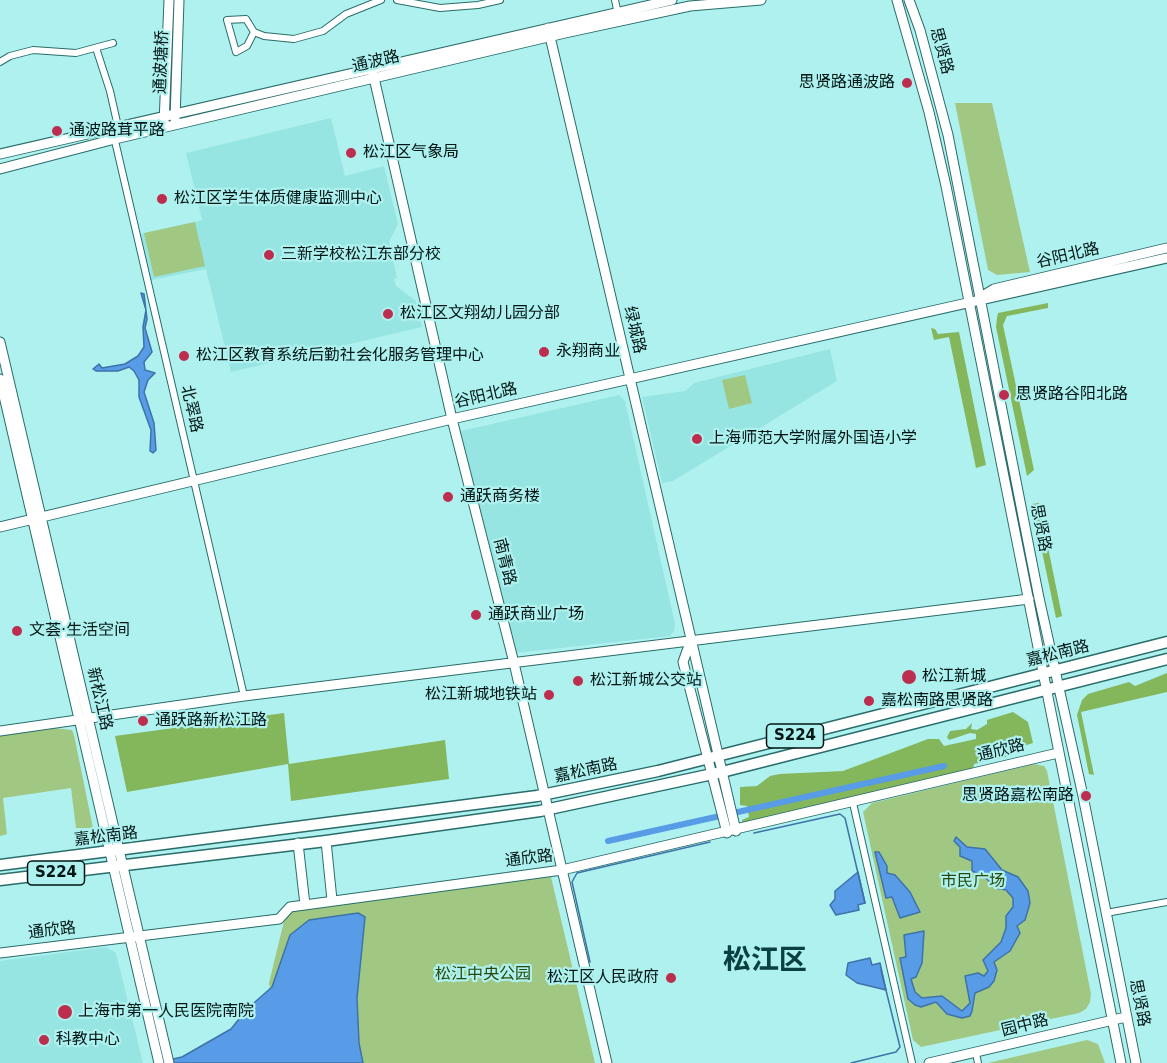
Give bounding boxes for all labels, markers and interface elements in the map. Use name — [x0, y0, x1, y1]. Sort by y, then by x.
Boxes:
street label: 思贤路 — [926, 25, 956, 77]
street label: 通波塘桥 — [151, 30, 173, 94]
street label: 通波路 — [350, 47, 402, 77]
place label: 思贤路通波路 — [799, 73, 895, 93]
marker: 思贤路通波路 — [900, 76, 914, 90]
place label: 通波路茸平路 — [69, 121, 165, 141]
marker: 通波路茸平路 — [50, 124, 64, 138]
place label: 松江区气象局 — [363, 143, 459, 163]
marker: 松江区气象局 — [344, 146, 358, 160]
place label: 松江区学生体质健康监测中心 — [174, 189, 382, 209]
marker: 松江区学生体质健康监测中心 — [155, 192, 169, 206]
street label: 谷阳北路 — [1035, 239, 1101, 273]
place label: 三新学校松江东部分校 — [281, 245, 441, 265]
marker: 三新学校松江东部分校 — [262, 248, 276, 262]
place label: 松江区文翔幼儿园分部 — [400, 304, 560, 324]
street label: 绿城路 — [619, 304, 649, 356]
marker: 松江区文翔幼儿园分部 — [381, 307, 395, 321]
place label: 永翔商业 — [556, 342, 620, 362]
marker: 永翔商业 — [537, 345, 551, 359]
place label: 松江区教育系统后勤社会化服务管理中心 — [196, 346, 484, 366]
marker: 松江区教育系统后勤社会化服务管理中心 — [177, 349, 191, 363]
street label: 谷阳北路 — [453, 379, 519, 413]
street label: 北翠路 — [176, 383, 206, 435]
place label: 思贤路谷阳北路 — [1016, 385, 1128, 405]
marker: 思贤路谷阳北路 — [997, 388, 1011, 402]
place label: 上海师范大学附属外国语小学 — [709, 429, 917, 449]
marker: 上海师范大学附属外国语小学 — [690, 432, 704, 446]
place label: 通跃商务楼 — [460, 487, 540, 507]
marker: 通跃商务楼 — [441, 490, 455, 504]
street label: 思贤路 — [1026, 503, 1054, 553]
street label: 南青路 — [489, 536, 519, 588]
place label: 通跃商业广场 — [488, 605, 584, 625]
marker: 通跃商业广场 — [469, 608, 483, 622]
place label: 文荟·生活空间 — [29, 621, 130, 641]
marker: 文荟·生活空间 — [10, 624, 24, 638]
street label: 嘉松南路 — [1025, 637, 1091, 671]
street label: 新松江路 — [82, 666, 116, 732]
place label: 松江新城 — [922, 667, 986, 687]
marker: 松江新城 — [900, 668, 918, 686]
place label: 松江新城公交站 — [590, 671, 702, 691]
marker: 松江新城公交站 — [571, 674, 585, 688]
place label: 松江新城地铁站 — [425, 685, 537, 705]
marker: 松江新城地铁站 — [542, 688, 556, 702]
place label: 嘉松南路思贤路 — [881, 691, 993, 711]
marker: 嘉松南路思贤路 — [862, 694, 876, 708]
place label: 通跃路新松江路 — [155, 711, 267, 731]
marker: 通跃路新松江路 — [136, 714, 150, 728]
road number: S224 — [766, 724, 824, 748]
street label: 通欣路 — [975, 736, 1027, 766]
street label: 嘉松南路 — [553, 755, 619, 787]
place label: 思贤路嘉松南路 — [962, 786, 1074, 806]
marker: 思贤路嘉松南路 — [1079, 789, 1093, 803]
street label: 嘉松南路 — [73, 824, 139, 850]
street label: 通欣路 — [504, 847, 554, 871]
road number: S224 — [28, 861, 84, 885]
park label: 市民广场 — [941, 872, 1005, 892]
street label: 通欣路 — [27, 919, 77, 943]
district label: 松江区 — [723, 945, 807, 979]
park label: 松江中央公园 — [435, 965, 531, 985]
place label: 松江区人民政府 — [547, 968, 659, 988]
marker: 松江区人民政府 — [664, 971, 678, 985]
street label: 思贤路 — [1125, 978, 1153, 1028]
place label: 上海市第一人民医院南院 — [78, 1002, 254, 1022]
marker: 上海市第一人民医院南院 — [56, 1003, 74, 1021]
street label: 园中路 — [999, 1011, 1051, 1041]
place label: 科教中心 — [56, 1030, 120, 1050]
marker: 科教中心 — [37, 1033, 51, 1047]

